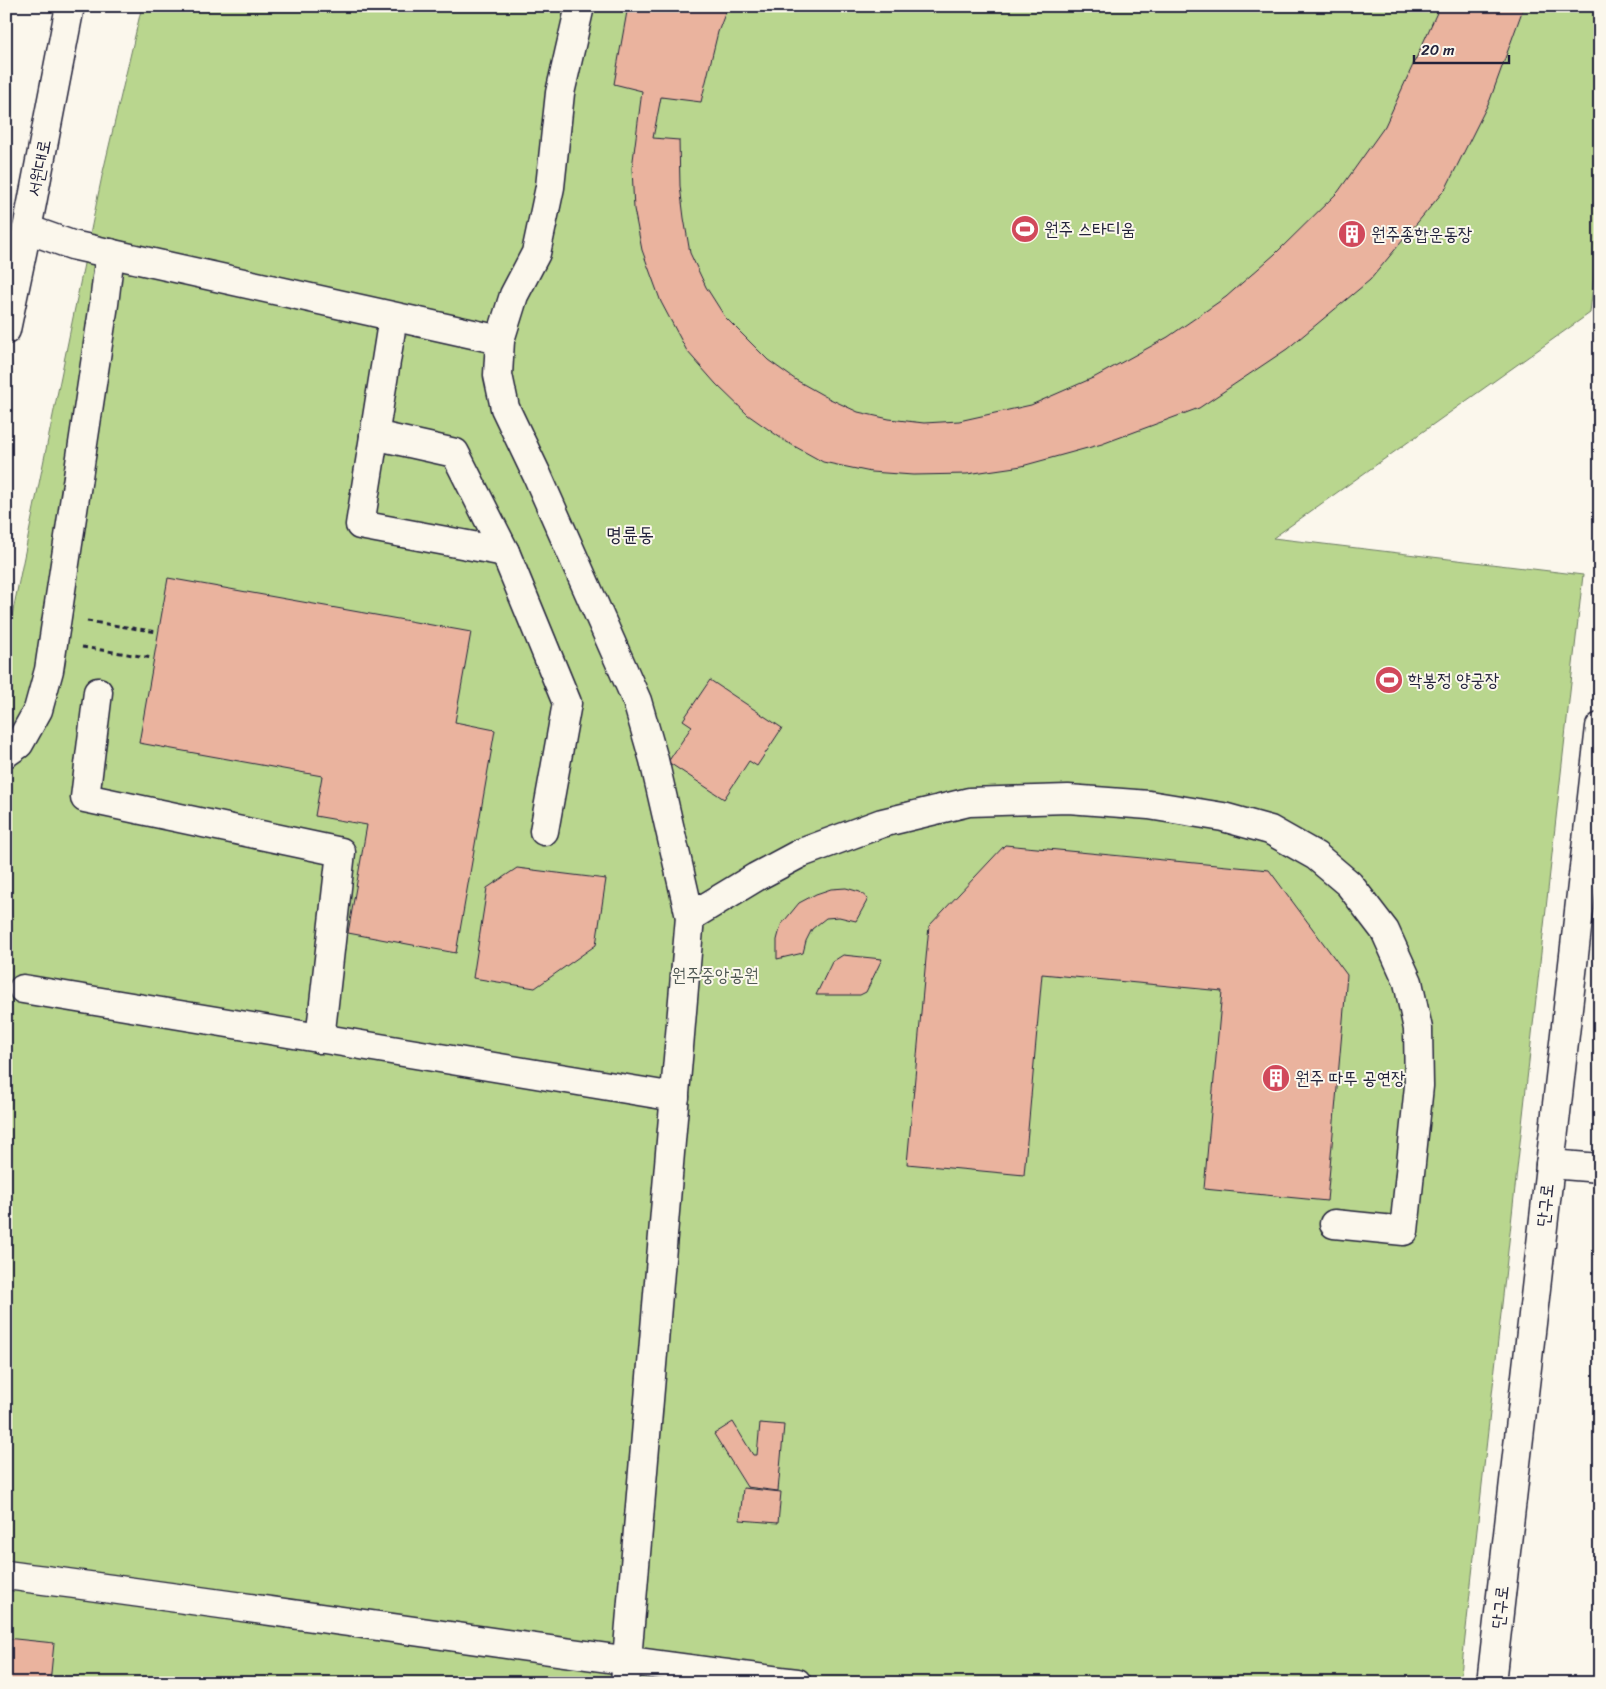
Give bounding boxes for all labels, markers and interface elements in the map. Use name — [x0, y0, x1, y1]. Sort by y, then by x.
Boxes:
scale bar — [1414, 32, 1508, 64]
text: 20 m — [1421, 37, 1455, 63]
street label: 서원대로 — [18, 137, 60, 199]
place label: 원주 스타디움 — [1044, 213, 1136, 245]
sports icon: 원주 스타디움 — [1010, 214, 1040, 244]
place label: 원주종합운동장 — [1371, 218, 1472, 250]
building icon: 원주종합운동장 — [1337, 219, 1367, 249]
district label: 명륜동 — [606, 517, 654, 552]
place label: 학봉정 양궁장 — [1408, 664, 1500, 696]
sports icon: 학봉정 양궁장 — [1374, 665, 1404, 695]
park label: 원주중앙공원 — [672, 959, 758, 991]
place label: 원주 따뚜 공연장 — [1295, 1062, 1406, 1094]
building icon: 원주 따뚜 공연장 — [1261, 1063, 1291, 1093]
street label: 단구로 — [1527, 1182, 1563, 1228]
street label: 단구로 — [1482, 1584, 1518, 1630]

